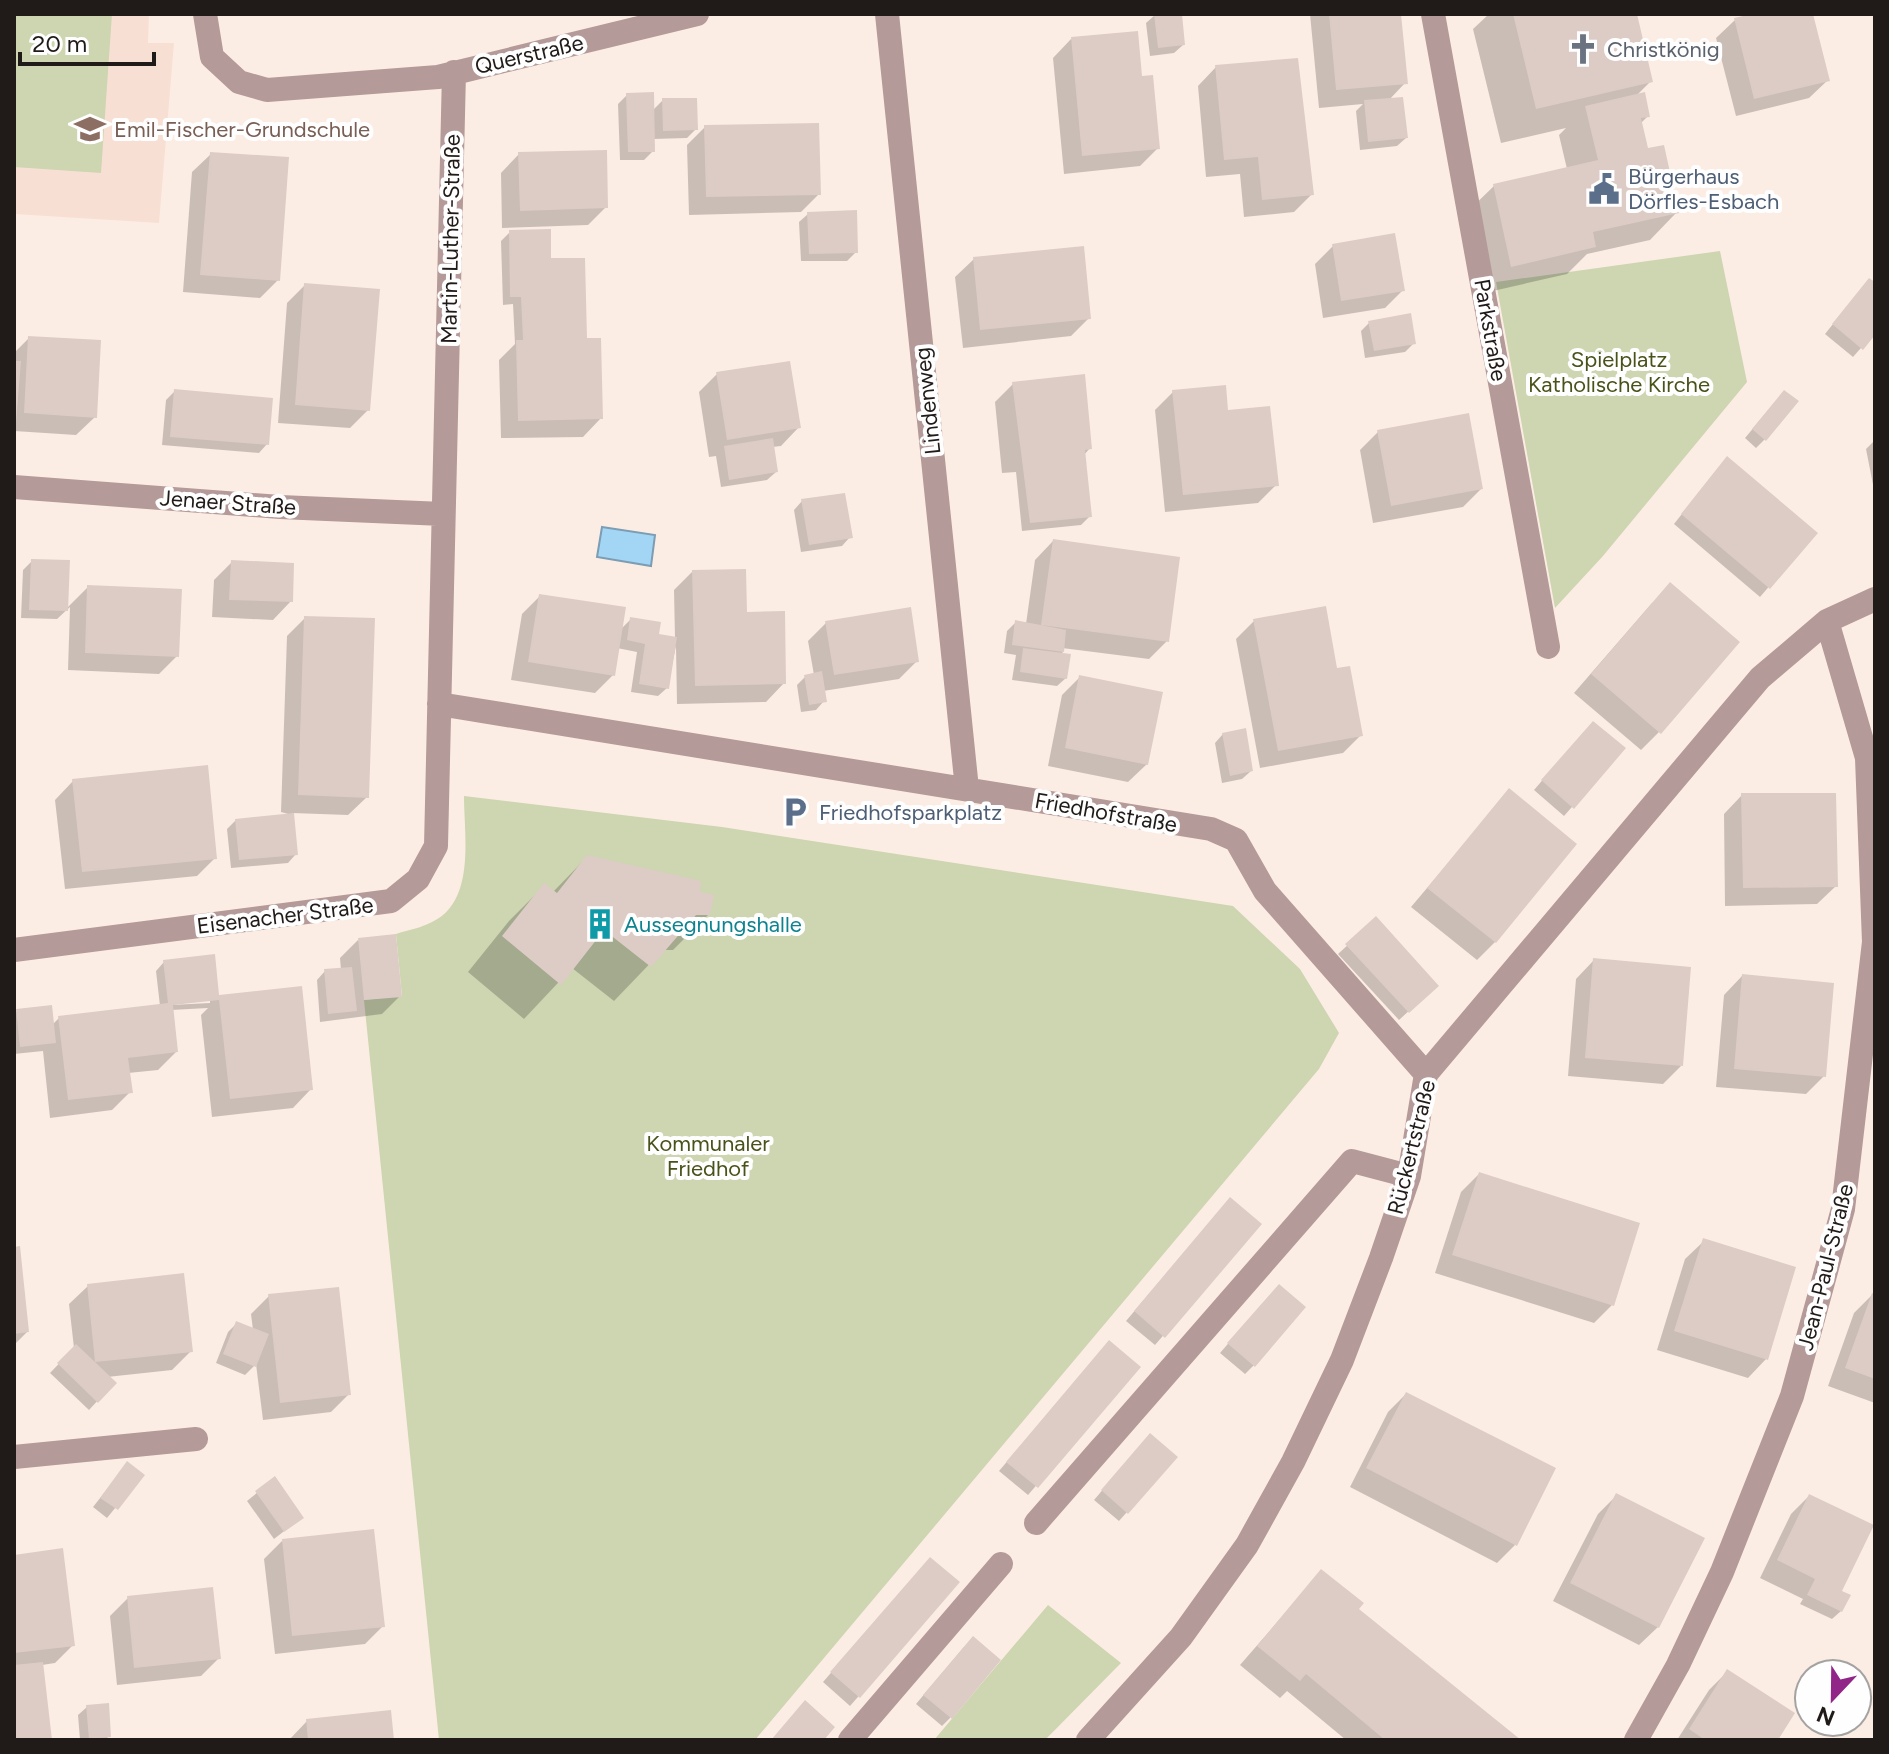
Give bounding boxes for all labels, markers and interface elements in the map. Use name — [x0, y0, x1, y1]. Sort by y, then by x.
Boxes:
scale bar — [20, 16, 154, 66]
text: 20 m — [32, 29, 87, 58]
street label: Querstraße — [472, 29, 586, 80]
church icon: Christkönig — [1566, 32, 1600, 66]
place label: Christkönig — [1607, 36, 1720, 63]
school or university icon: Emil-Fischer-Grundschule — [73, 112, 107, 146]
place label: Emil-Fischer-Grundschule — [114, 116, 370, 143]
street label: Martin-Luther-Straße — [435, 134, 466, 344]
place label: Bürgerhaus Dörfles-Esbach — [1628, 163, 1779, 215]
public building icon: Bürgerhaus Dörfles-Esbach — [1587, 172, 1621, 206]
street label: Parkstraße — [1468, 277, 1513, 383]
street label: Lindenweg — [908, 346, 947, 456]
park label: Spielplatz Katholische Kirche — [1528, 346, 1710, 398]
street label: Jenaer Straße — [159, 484, 297, 521]
street label: Friedhofstraße — [1033, 787, 1179, 838]
parking icon: Friedhofsparkplatz — [778, 795, 812, 829]
place label: Friedhofsparkplatz — [819, 799, 1002, 826]
street label: Eisenacher Straße — [195, 891, 375, 940]
building icon: Aussegnungshalle — [583, 907, 617, 941]
place label: Aussegnungshalle — [624, 911, 802, 938]
street label: Rückertstraße — [1382, 1077, 1441, 1217]
park label: Kommunaler Friedhof — [646, 1130, 770, 1182]
street label: Jean-Paul-Straße — [1792, 1181, 1859, 1353]
north arrow — [1793, 1658, 1873, 1738]
text: N — [1813, 1700, 1839, 1732]

